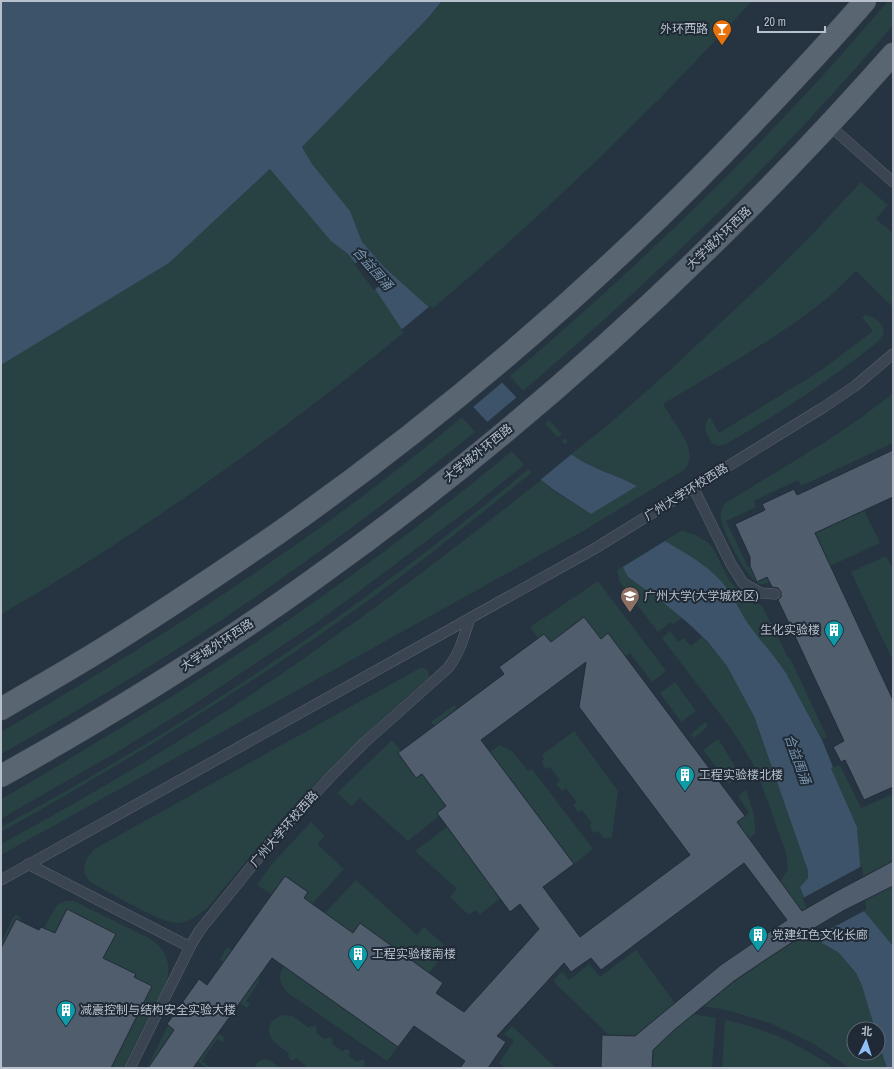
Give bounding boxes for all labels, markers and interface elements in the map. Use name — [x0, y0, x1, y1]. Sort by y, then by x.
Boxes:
scale bar — [758, 8, 825, 34]
text: 20 m — [764, 14, 786, 30]
bar icon: 外环西路 — [711, 18, 733, 46]
place label: 外环西路 — [660, 21, 708, 37]
street label: 大学城外环西路 — [683, 203, 755, 273]
water label: 合益围涌 — [349, 243, 397, 295]
street label: 大学城外环西路 — [440, 420, 516, 486]
street label: 广州大学环校西路 — [641, 460, 731, 524]
school or university icon: 广州大学(大学城校区) — [619, 585, 641, 613]
place label: 广州大学(大学城校区) — [644, 588, 759, 604]
street label: 大学城外环西路 — [177, 615, 257, 675]
building icon: 生化实验楼 — [823, 619, 845, 647]
place label: 生化实验楼 — [760, 622, 820, 638]
water label: 合益围涌 — [781, 732, 815, 788]
building icon: 工程实验楼北楼 — [674, 764, 696, 792]
place label: 工程实验楼北楼 — [699, 767, 783, 783]
street label: 广州大学环校西路 — [246, 788, 322, 870]
building icon: 党建红色文化长廊 — [747, 924, 769, 952]
place label: 党建红色文化长廊 — [772, 927, 868, 943]
building icon: 工程实验楼南楼 — [347, 943, 369, 971]
place label: 工程实验楼南楼 — [372, 946, 456, 962]
building icon: 减震控制与结构安全实验大楼 — [55, 999, 77, 1027]
place label: 减震控制与结构安全实验大楼 — [80, 1002, 236, 1018]
north arrow — [846, 1021, 886, 1061]
text: 北 — [861, 1024, 873, 1038]

